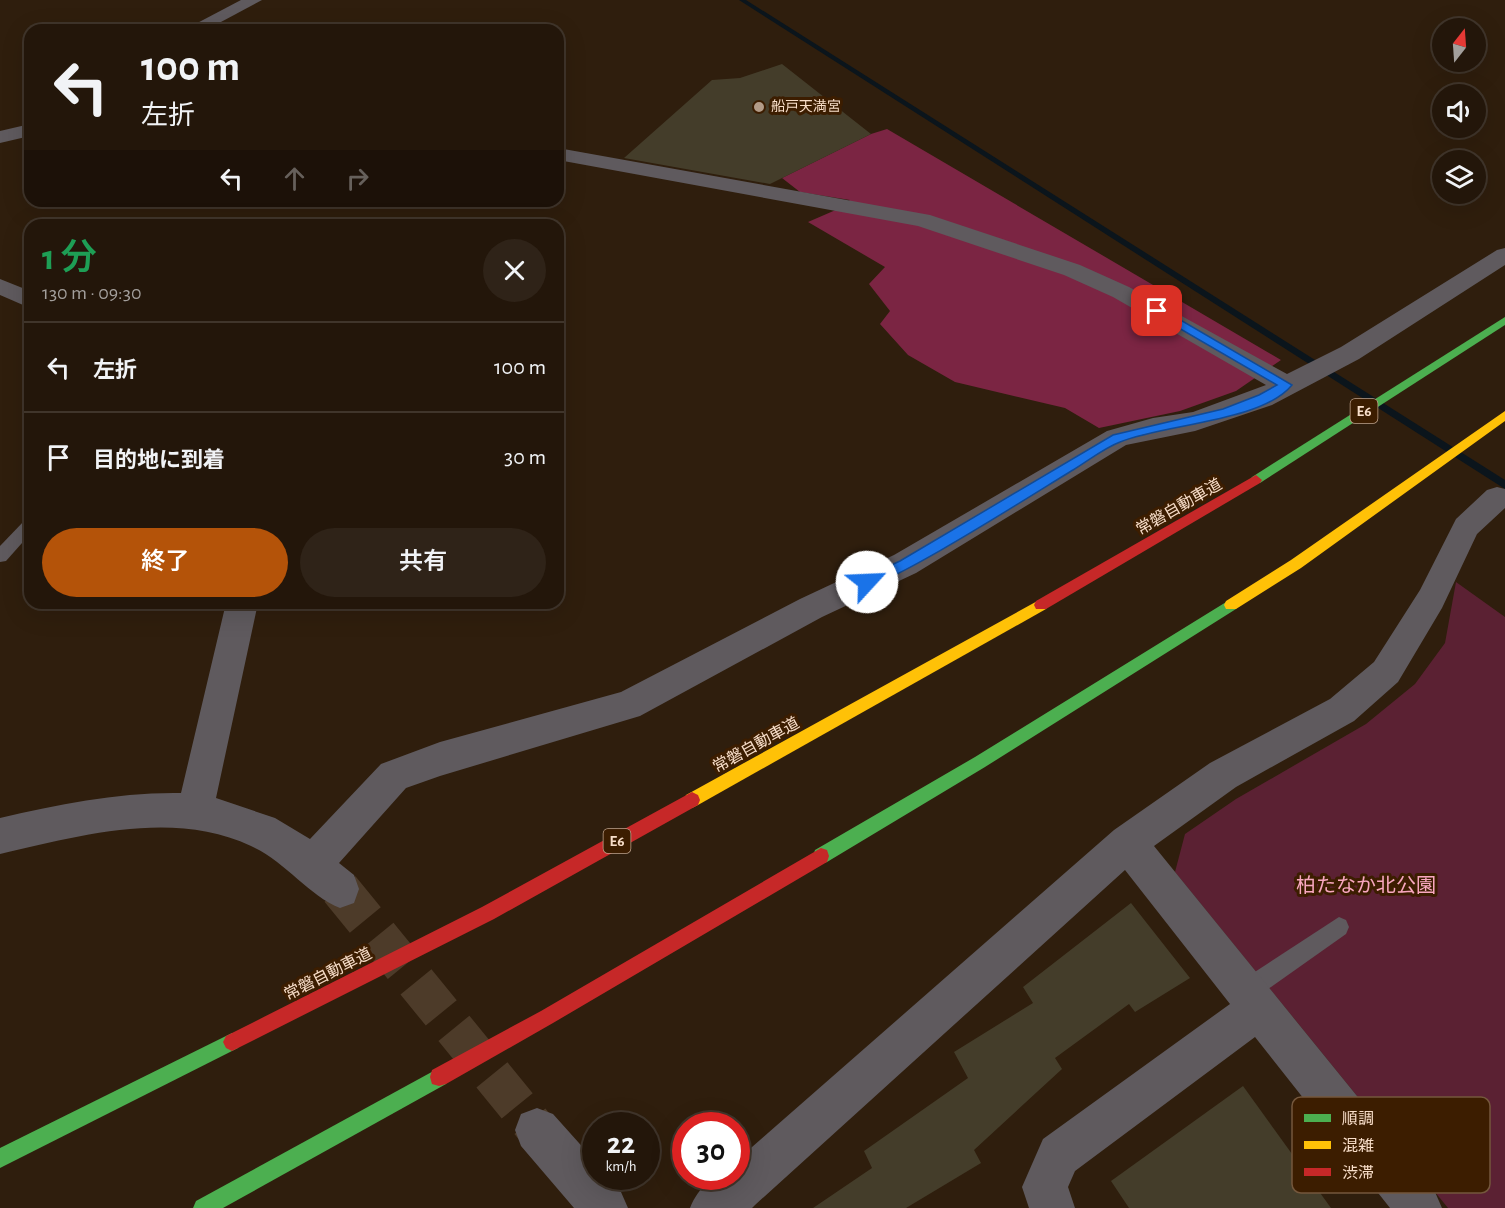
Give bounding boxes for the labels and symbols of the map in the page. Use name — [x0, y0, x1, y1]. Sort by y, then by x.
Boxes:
north arrow — [1432, 18, 1486, 72]
place label: 船戸天満宮 — [771, 99, 841, 114]
marker: 船戸天満宮 — [752, 100, 766, 114]
pin — [1131, 285, 1182, 336]
road number: E6 — [1350, 399, 1378, 423]
street label: 常磐自動車道 — [1133, 475, 1225, 538]
position arrow — [835, 550, 899, 614]
street label: 常磐自動車道 — [710, 714, 802, 775]
road number: E6 — [604, 829, 630, 853]
park label: 柏たなか北公園 — [1296, 875, 1436, 896]
street label: 常磐自動車道 — [281, 944, 374, 1003]
legend — [1292, 1097, 1490, 1193]
text: 順調 — [1342, 1111, 1374, 1127]
speed limit sign: 30 — [672, 1112, 750, 1190]
text: 混雑 — [1342, 1137, 1374, 1154]
text: 渋滞 — [1342, 1165, 1374, 1181]

